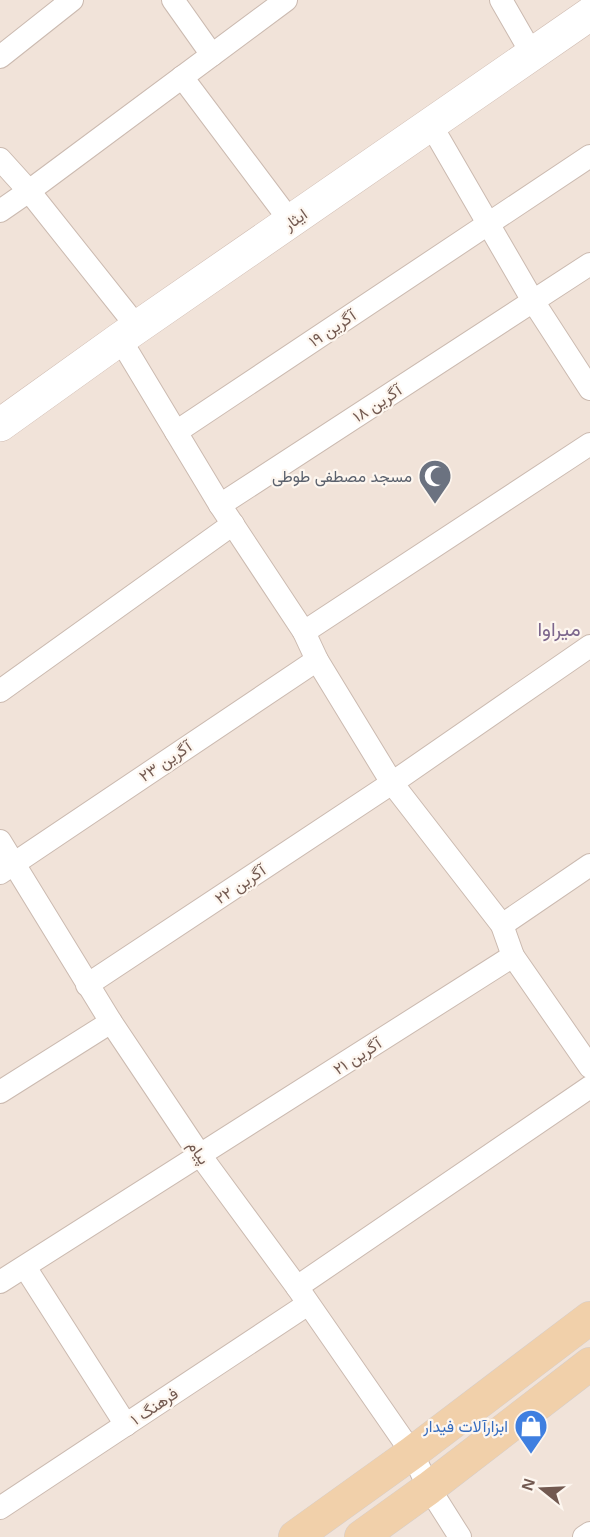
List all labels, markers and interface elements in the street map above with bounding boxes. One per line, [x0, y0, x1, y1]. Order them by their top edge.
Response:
street label: ایثار [280, 205, 311, 236]
street label: آگرین ۱۹ [306, 306, 361, 352]
street label: آگرین ۱۸ [350, 381, 407, 427]
mosque icon: مسجد مصطفی طوطی [417, 458, 453, 505]
place label: مسجد مصطفی طوطی [272, 468, 412, 487]
district label: میراوا [537, 618, 581, 642]
street label: آگرین ۲۳ [136, 737, 197, 787]
street label: آگرین ۲۲ [212, 861, 271, 909]
street label: آگرین ۲۱ [330, 1034, 386, 1080]
street label: پیام [182, 1137, 213, 1169]
street label: فرهنگ ۱ [128, 1385, 182, 1430]
shop icon: ابزارآلات فیدار [513, 1408, 549, 1455]
place label: ابزارآلات فیدار [422, 1418, 508, 1437]
north arrow [512, 1459, 572, 1519]
text: N [518, 1476, 538, 1493]

